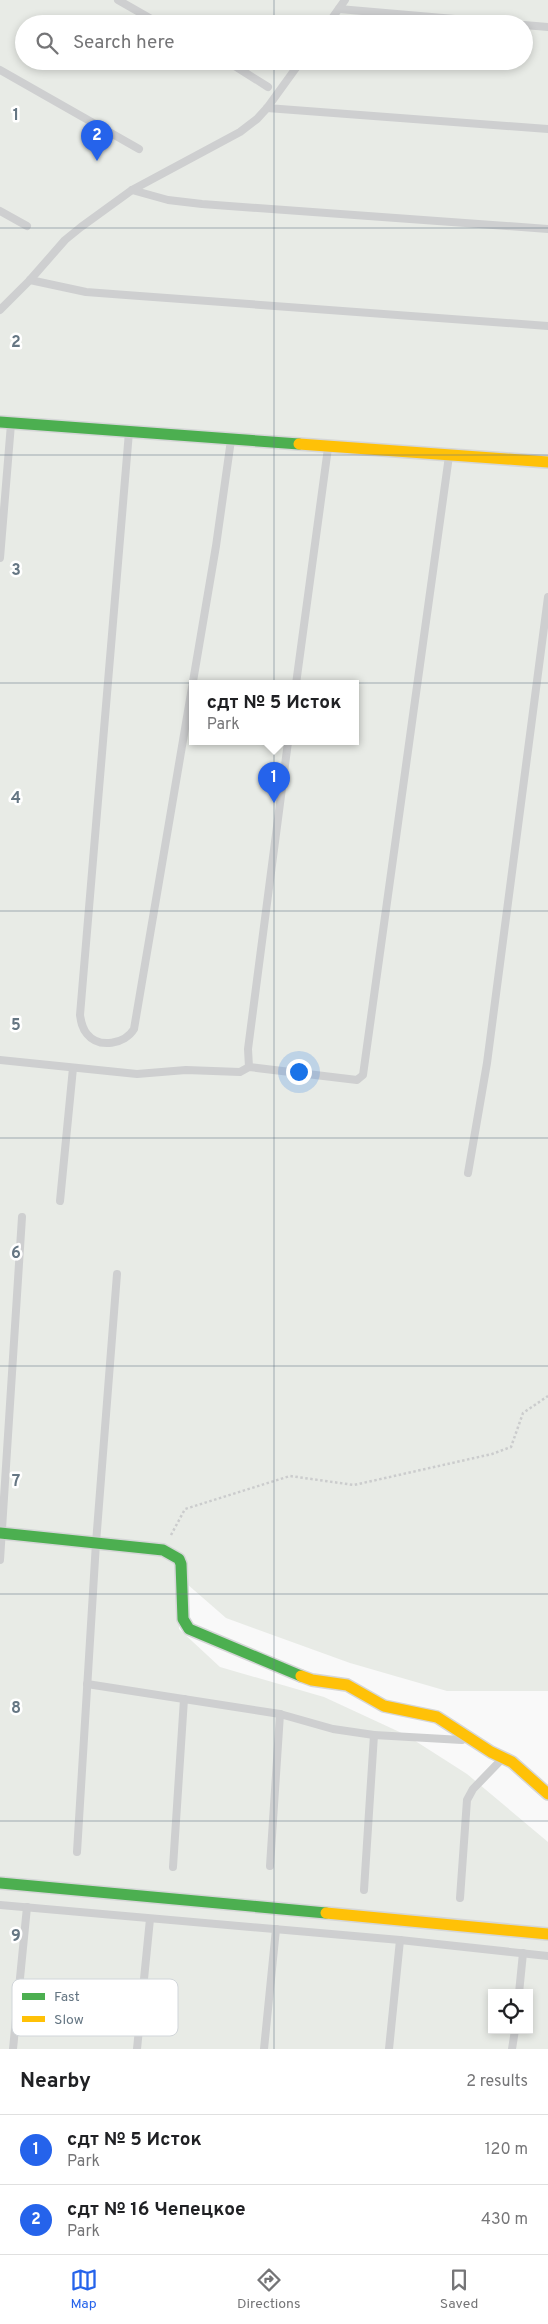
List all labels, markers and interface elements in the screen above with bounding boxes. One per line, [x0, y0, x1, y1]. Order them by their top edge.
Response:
search box [15, 15, 533, 70]
icon: search [33, 29, 61, 57]
text: Search here [73, 31, 175, 55]
text: 1 [13, 106, 19, 126]
pin: 2 [81, 120, 113, 161]
text: 2 [11, 333, 21, 353]
text: 3 [11, 561, 21, 581]
popup [189, 680, 359, 745]
text: сдт № 5 Исток [207, 691, 341, 715]
text: Park [207, 715, 240, 735]
pin: 1 [258, 762, 290, 803]
text: 4 [11, 789, 21, 809]
text: 5 [11, 1016, 21, 1036]
your location [286, 1059, 312, 1085]
text: 6 [11, 1244, 21, 1264]
text: 7 [12, 1472, 20, 1492]
text: 8 [11, 1699, 21, 1719]
text: 9 [11, 1927, 21, 1947]
legend [12, 1979, 178, 2036]
text: Fast [54, 1989, 80, 2006]
map controls [488, 1989, 533, 2034]
button: locate [488, 1989, 533, 2034]
text: Slow [54, 2012, 84, 2029]
text: Nearby [20, 2068, 91, 2095]
text: 2 results [466, 2072, 528, 2092]
text: сдт № 5 Исток [67, 2128, 202, 2152]
text: 1 [33, 2140, 39, 2160]
text: 120 m [485, 2140, 528, 2160]
text: Park [67, 2152, 100, 2172]
text: сдт № 16 Чепецкое [67, 2198, 246, 2222]
text: 2 [31, 2210, 41, 2230]
text: 430 m [481, 2210, 528, 2230]
text: Park [67, 2222, 100, 2242]
tab: Map [70, 2266, 98, 2313]
tab: Directions [237, 2266, 301, 2313]
tab: Saved [440, 2266, 478, 2313]

